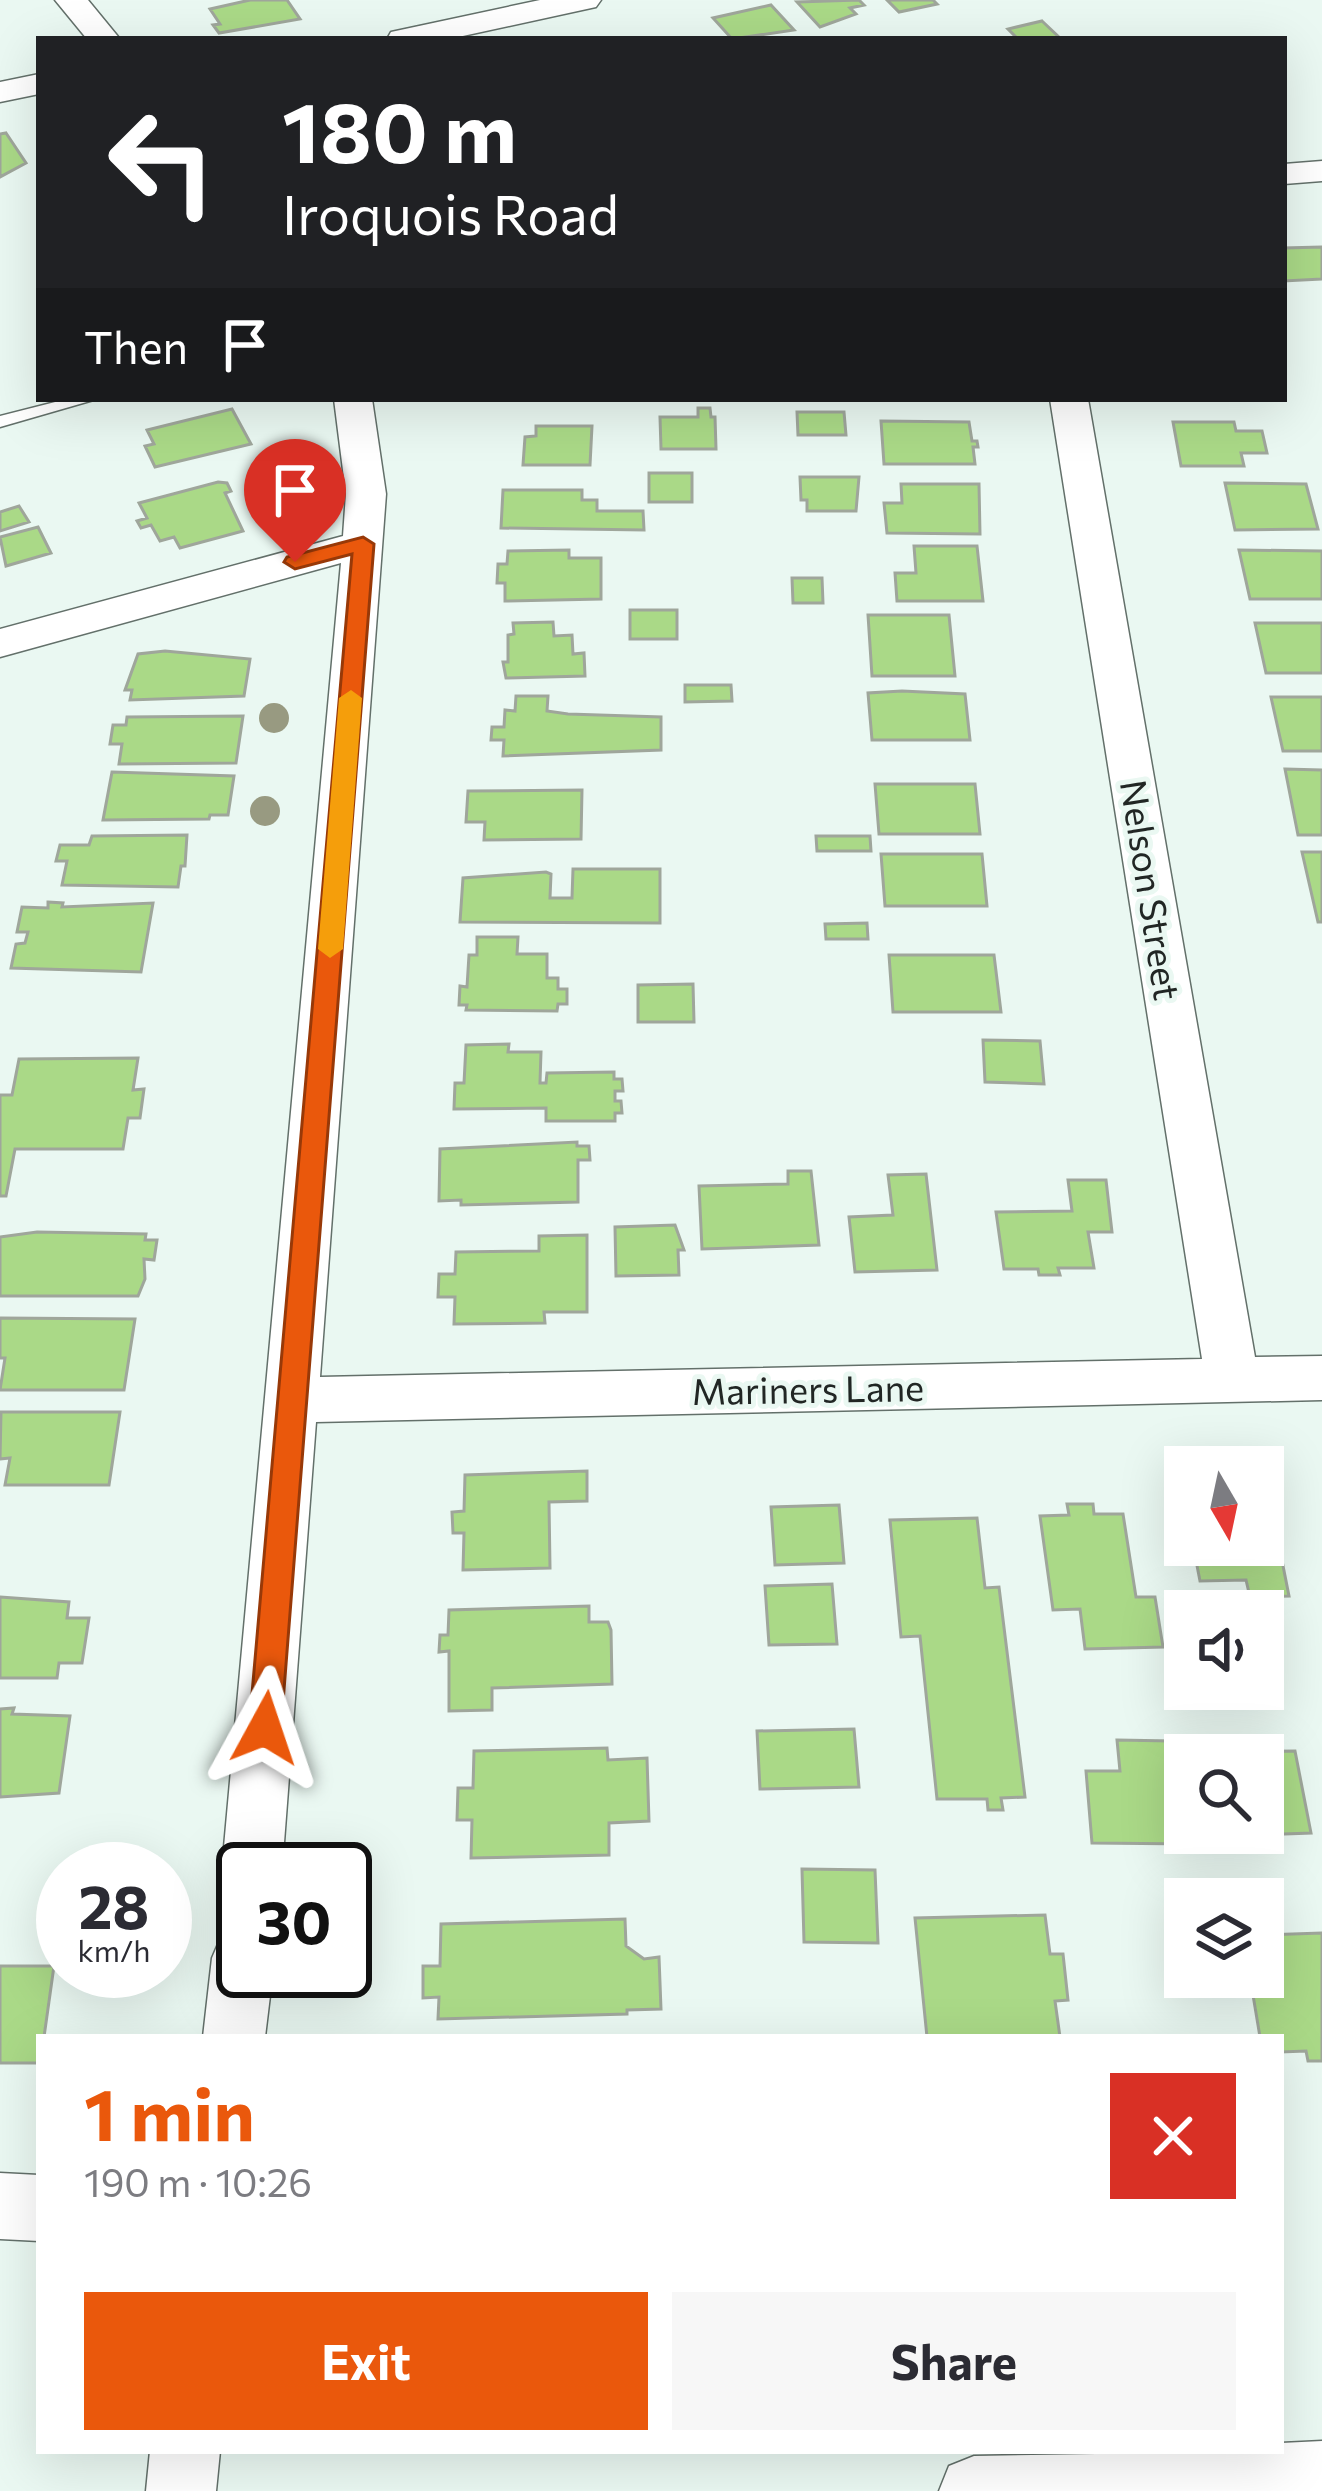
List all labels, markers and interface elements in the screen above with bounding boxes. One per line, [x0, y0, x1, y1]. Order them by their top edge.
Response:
text: 180 m [282, 78, 517, 180]
icon: left [84, 84, 240, 240]
text: Iroquois Road [282, 180, 619, 246]
icon: arrive [212, 312, 278, 378]
text: Then [84, 318, 188, 373]
pin [244, 439, 346, 562]
icon: arrive [262, 457, 328, 523]
street label: Nelson Street [1113, 776, 1191, 1003]
street label: Mariners Lane [691, 1364, 924, 1412]
north arrow [1164, 1446, 1284, 1566]
map controls [1164, 1446, 1284, 1998]
button: sound [1164, 1590, 1284, 1710]
position arrow [202, 1665, 328, 1791]
button: search [1164, 1734, 1284, 1854]
speed limit sign: 30 [216, 1842, 372, 1998]
text: 28 [79, 1868, 149, 1941]
button: layers [1164, 1878, 1284, 1998]
text: km/h [78, 1931, 150, 1968]
text: 1 min [84, 2068, 255, 2156]
button: close [1110, 2073, 1236, 2199]
text: 190 m · 10:26 [84, 2157, 312, 2205]
button: Exit [84, 2292, 648, 2430]
button: Share [672, 2292, 1236, 2430]

